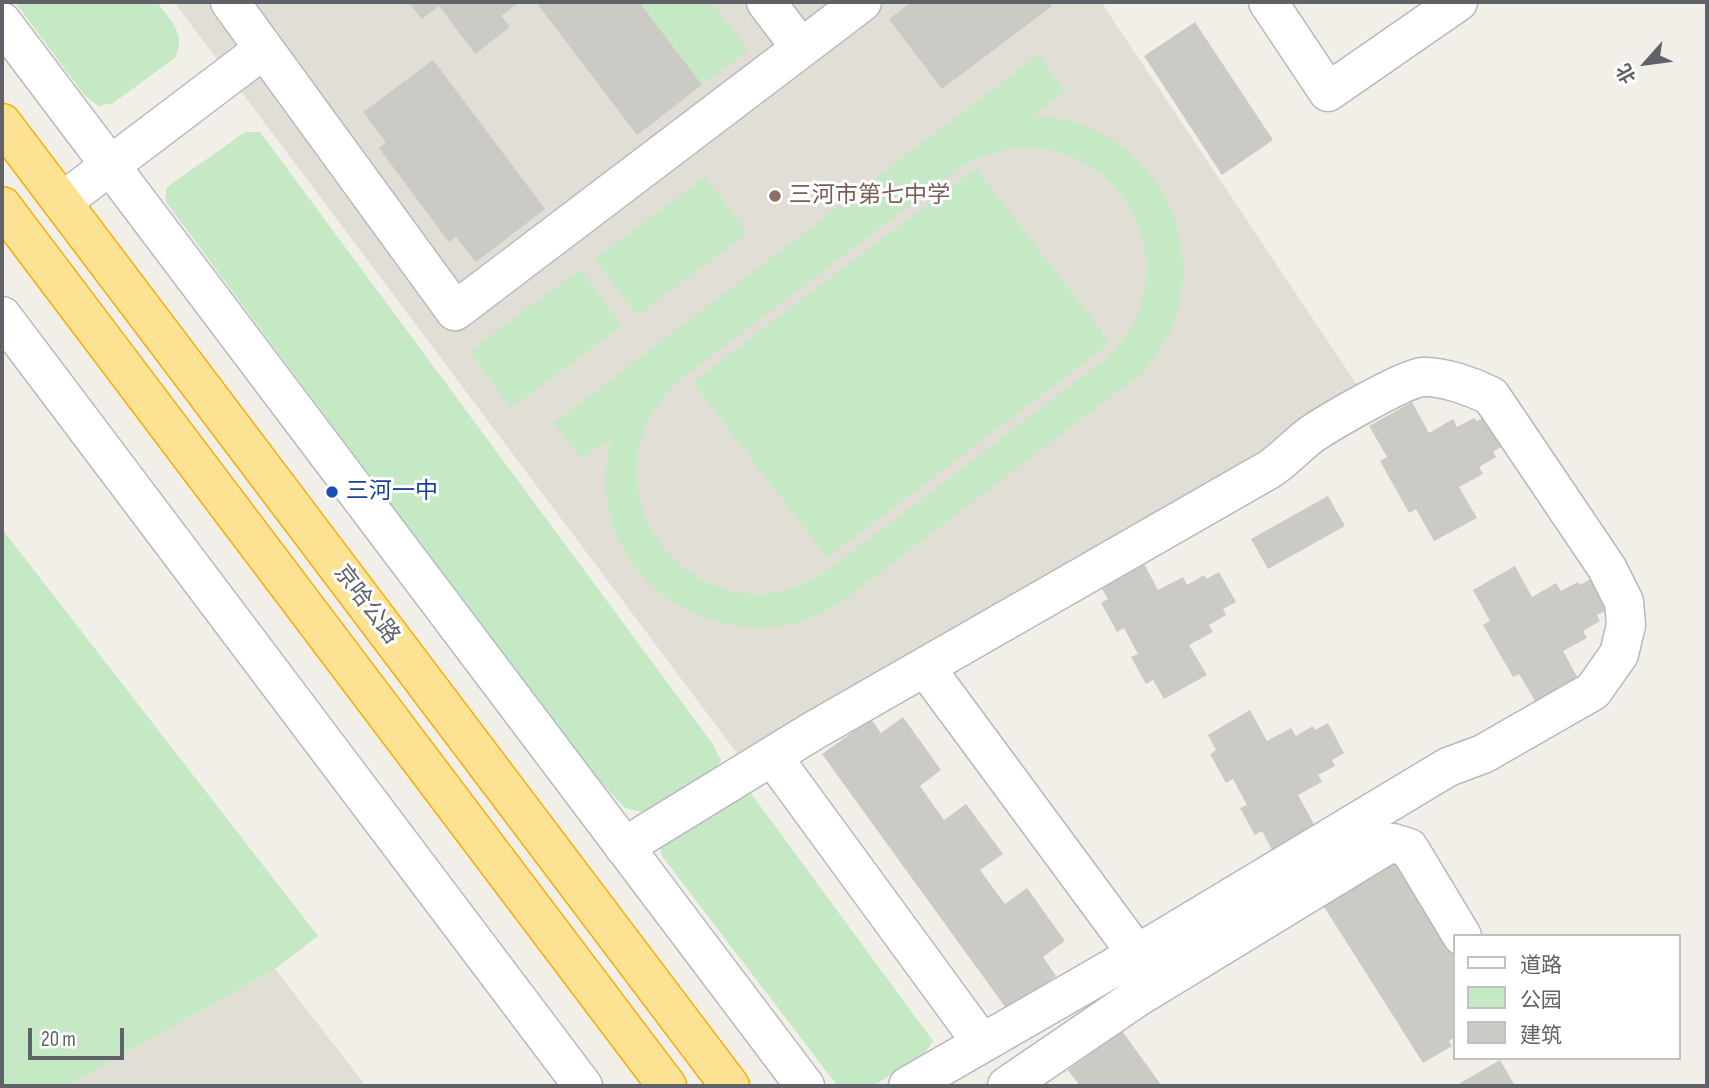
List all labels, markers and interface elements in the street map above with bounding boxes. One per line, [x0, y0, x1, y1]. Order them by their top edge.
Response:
north arrow [1611, 28, 1681, 98]
text: 北 [1612, 59, 1642, 87]
place label: 三河市第七中学 [789, 182, 950, 210]
marker: 三河市第七中学 [767, 188, 783, 204]
place label: 三河一中 [346, 478, 438, 506]
marker: 三河一中 [324, 484, 340, 500]
street label: 京哈公路 [327, 560, 405, 650]
legend [1454, 934, 1681, 1060]
text: 道路 [1520, 953, 1562, 978]
text: 公园 [1520, 988, 1562, 1013]
scale bar [32, 1014, 128, 1058]
text: 建筑 [1520, 1023, 1562, 1048]
text: 20 m [41, 1027, 76, 1052]

